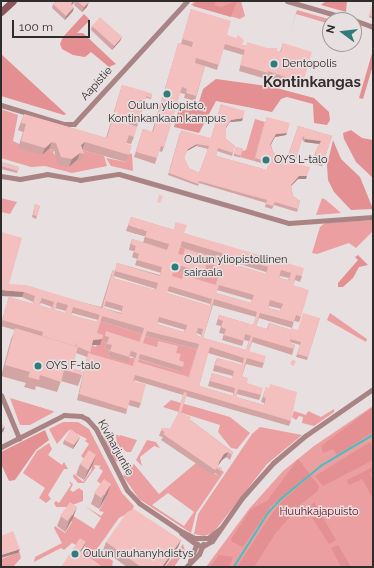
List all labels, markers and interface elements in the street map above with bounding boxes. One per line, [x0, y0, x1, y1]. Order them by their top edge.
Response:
scale bar [14, 12, 92, 38]
north arrow [322, 12, 362, 52]
text: 100 m [19, 20, 53, 34]
text: N [324, 23, 338, 35]
place label: Dentopolis [282, 57, 337, 71]
marker: Dentopolis [269, 59, 279, 69]
street label: Aapistie [79, 65, 115, 103]
district label: Kontinkangas [263, 74, 361, 92]
marker: Oulun yliopisto, Kontinkankaan kampus [162, 89, 172, 99]
place label: Oulun yliopisto, Kontinkankaan kampus [108, 100, 226, 126]
place label: OYS L-talo [274, 153, 328, 167]
marker: OYS L-talo [261, 155, 271, 165]
place label: Oulun yliopistollinen sairaala [184, 254, 288, 280]
marker: Oulun yliopistollinen sairaala [169, 261, 181, 273]
place label: OYS F-talo [46, 359, 100, 373]
marker: OYS F-talo [33, 361, 43, 371]
street label: Kiviharjuntie [94, 418, 136, 478]
park label: Huuhkajapuisto [279, 505, 359, 519]
place label: Oulun rauhanyhdistys [83, 547, 193, 561]
marker: Oulun rauhanyhdistys [70, 549, 80, 559]

